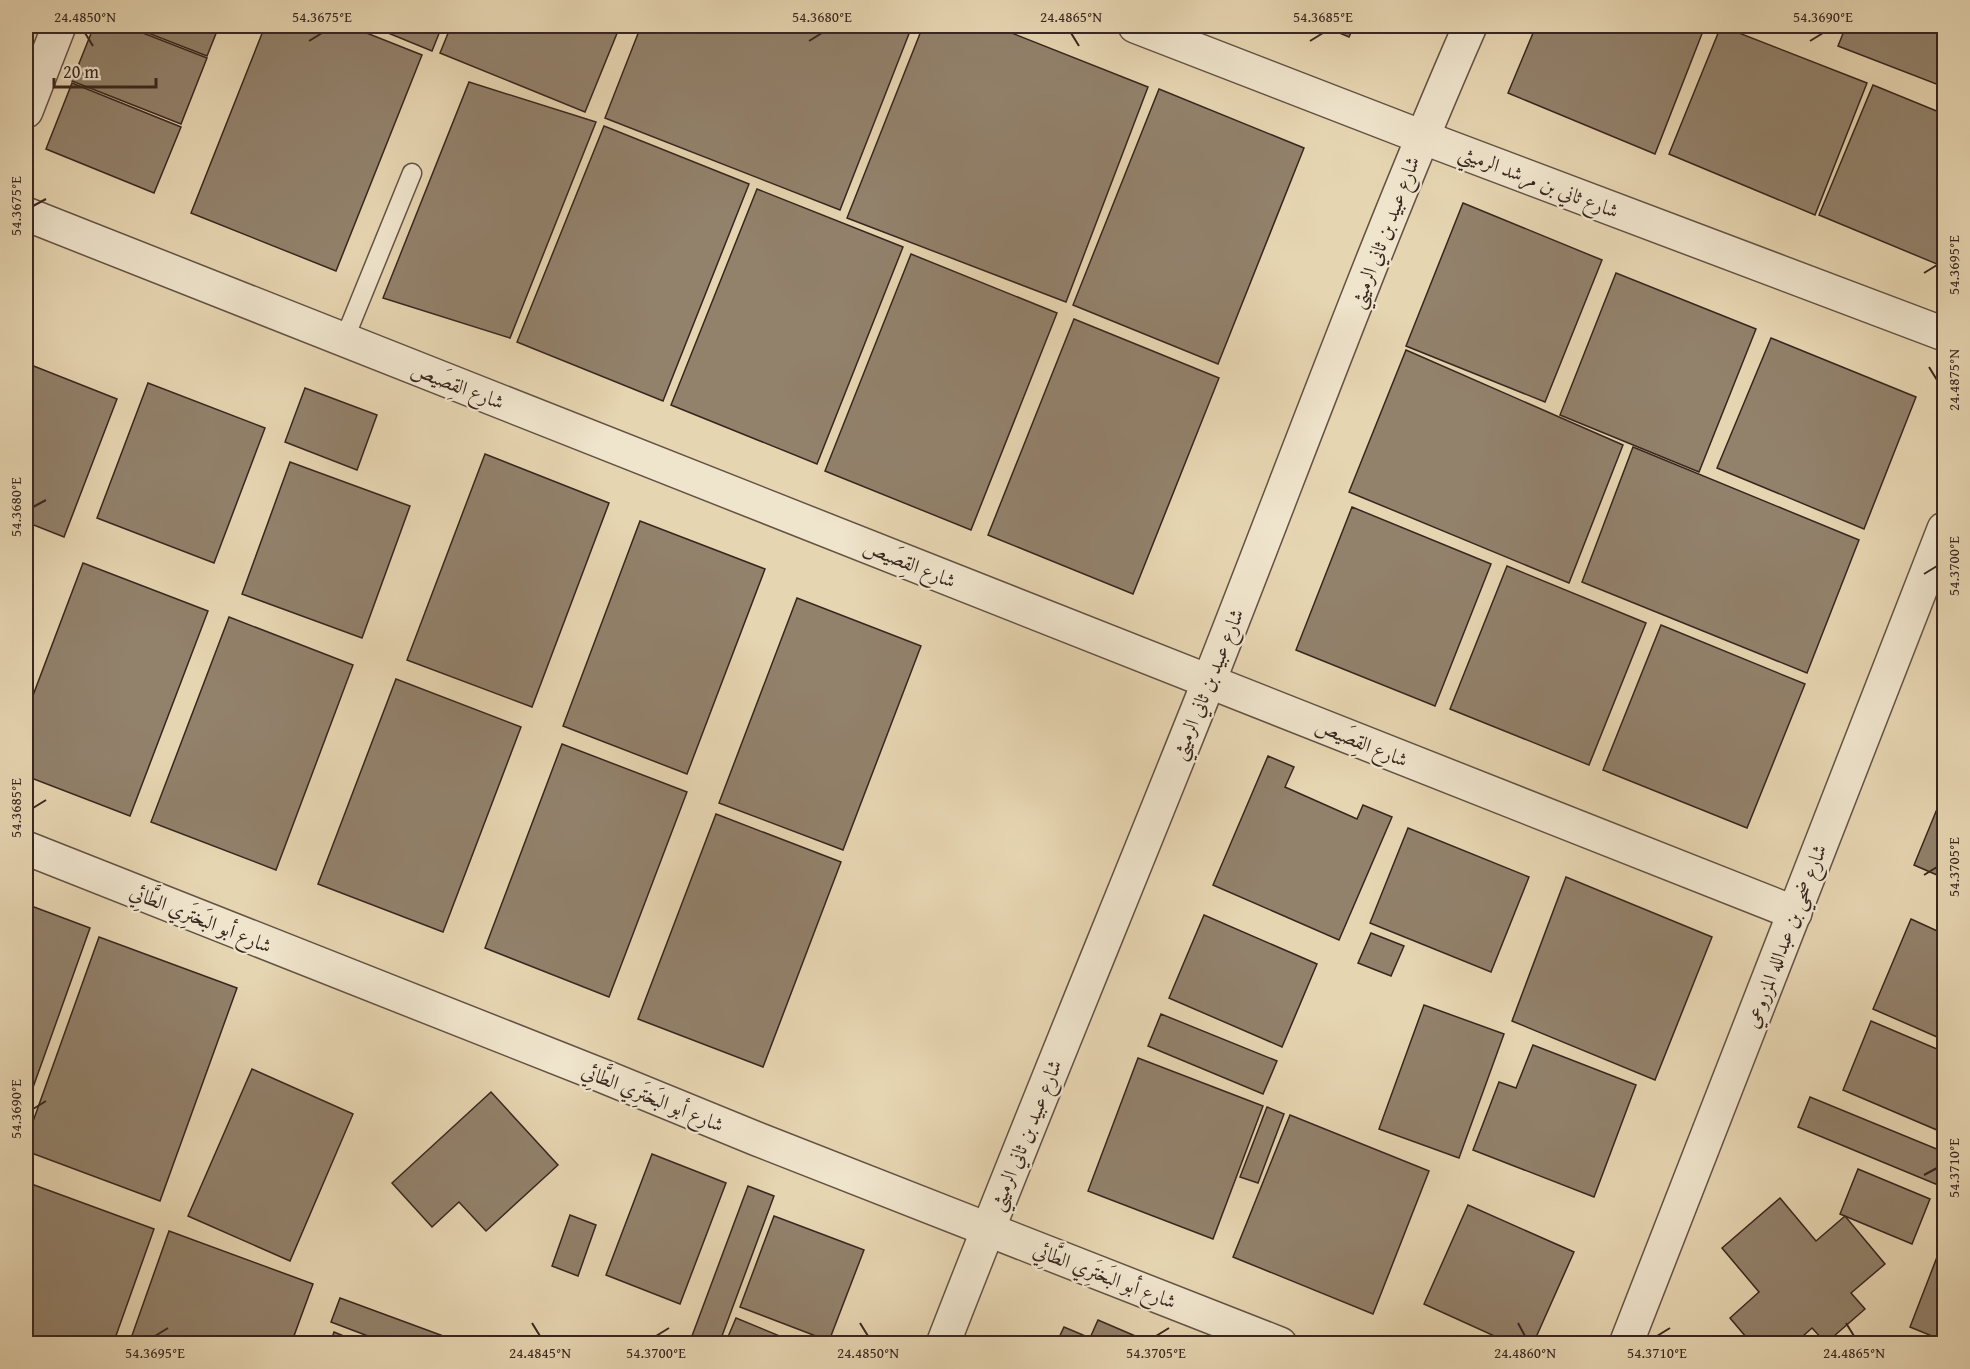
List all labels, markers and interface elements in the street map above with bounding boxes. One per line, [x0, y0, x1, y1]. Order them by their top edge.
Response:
text: 24.4850°N [54, 6, 116, 27]
text: 54.3675°E [292, 6, 352, 27]
text: 54.3680°E [792, 6, 852, 27]
text: 24.4865°N [1040, 6, 1102, 27]
text: 54.3685°E [1293, 6, 1353, 27]
text: 54.3690°E [1793, 6, 1853, 27]
scale bar [54, 51, 156, 89]
text: 20 m [63, 58, 99, 85]
street label: شارع ثاني بن مرشد الرميثي [1453, 137, 1623, 230]
street label: شارع عبيد بن ثاني الرميثي [1342, 152, 1431, 314]
text: 54.3675°E [5, 176, 26, 236]
text: 54.3695°E [1943, 235, 1964, 295]
text: 24.4875°N [1943, 349, 1964, 411]
street label: شارع القِصَيص [406, 354, 509, 420]
text: 54.3680°E [5, 477, 26, 537]
street label: شارع القِصَيص [858, 531, 961, 598]
text: 54.3700°E [1943, 536, 1964, 596]
street label: شارع عبيد بن ثاني الرميثي [1163, 604, 1255, 766]
street label: شارع القِصَيص [1310, 710, 1413, 777]
text: 54.3685°E [5, 778, 26, 838]
text: 54.3705°E [1943, 837, 1964, 897]
street label: شارع ضحي بن عبدالله المزروعي [1737, 840, 1838, 1034]
street label: شارع أبو البَختَرِي الطَّائِي [124, 874, 277, 964]
street label: شارع أبو البَختَرِي الطَّائِي [576, 1053, 729, 1143]
street label: شارع عبيد بن ثاني الرميثي [981, 1055, 1073, 1217]
text: 54.3690°E [5, 1079, 26, 1139]
text: 54.3710°E [1943, 1138, 1964, 1198]
street label: شارع أبو البَختَرِي الطَّائِي [1028, 1233, 1181, 1320]
text: 54.3695°E [125, 1342, 185, 1363]
text: 24.4845°N [509, 1342, 571, 1363]
text: 54.3700°E [626, 1342, 686, 1363]
text: 24.4850°N [837, 1342, 899, 1363]
text: 54.3705°E [1126, 1342, 1186, 1363]
text: 24.4860°N [1494, 1342, 1556, 1363]
text: 54.3710°E [1627, 1342, 1687, 1363]
text: 24.4865°N [1823, 1342, 1885, 1363]

